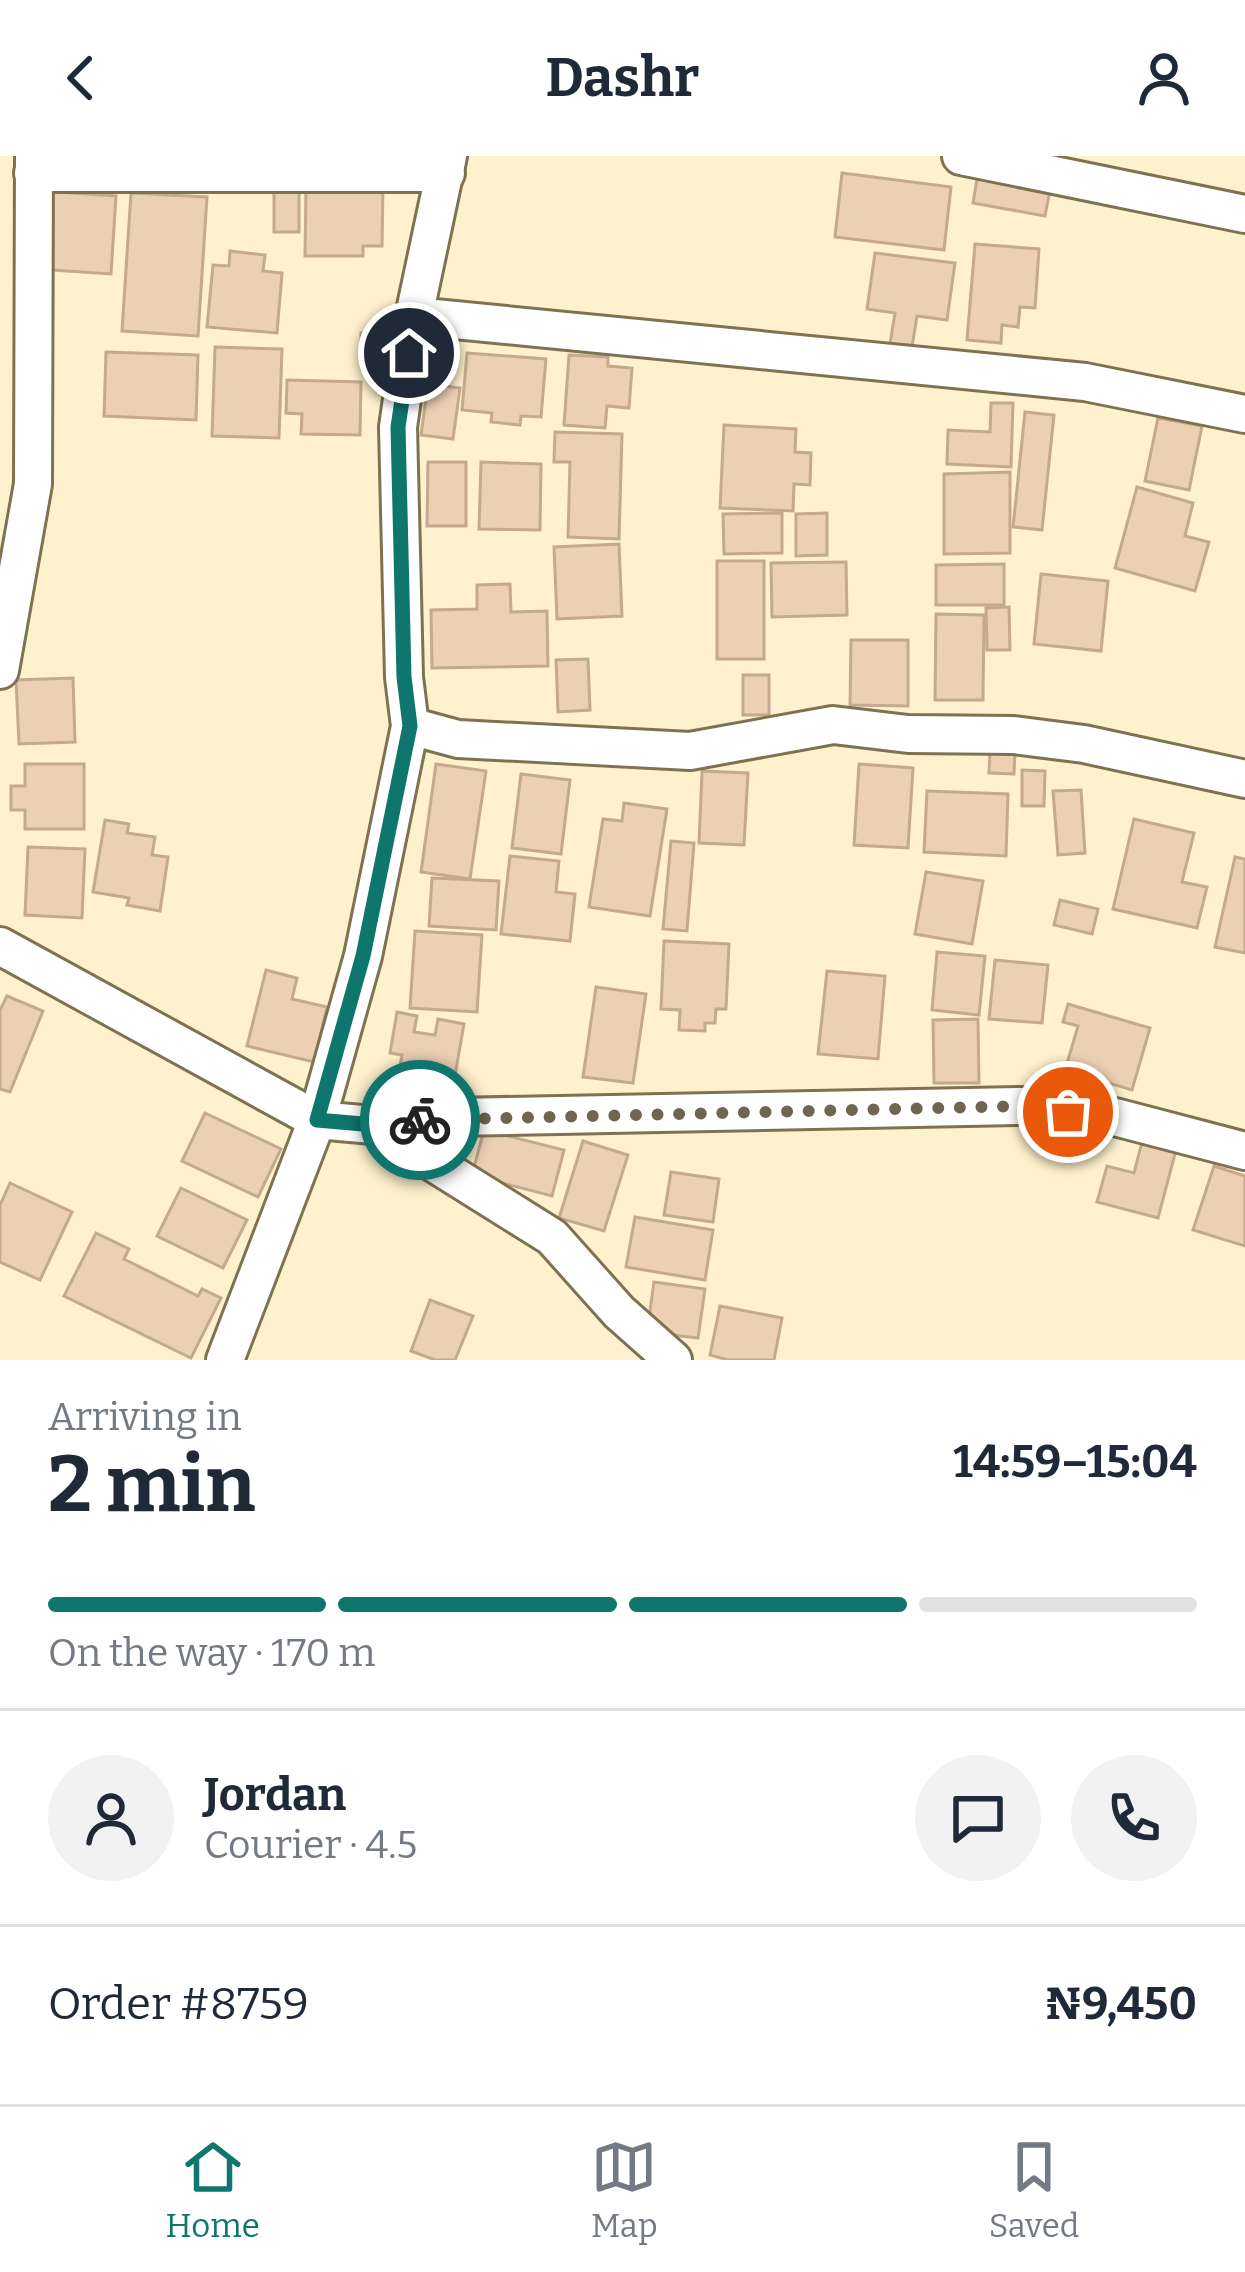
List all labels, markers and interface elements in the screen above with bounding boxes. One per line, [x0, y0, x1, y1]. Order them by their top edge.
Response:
icon: back [48, 45, 114, 111]
icon: person [1131, 45, 1197, 111]
text: Dashr [546, 46, 699, 110]
pin [358, 302, 460, 404]
icon: home [376, 320, 442, 386]
courier [360, 1060, 480, 1180]
pin [1017, 1061, 1119, 1163]
icon: bag [1035, 1079, 1101, 1145]
icon: bike [387, 1087, 453, 1153]
text: Arriving in [48, 1394, 242, 1440]
text: 14:59–15:04 [953, 1435, 1197, 1489]
text: 2 min [48, 1438, 255, 1532]
text: On the way · 170 m [48, 1630, 375, 1676]
button: person [48, 1755, 174, 1881]
button: chat [915, 1755, 1041, 1881]
button: phone [1071, 1755, 1197, 1881]
text: Jordan [204, 1768, 346, 1822]
text: Courier · 4.5 [204, 1822, 417, 1868]
text: Order #8759 [48, 1977, 309, 2031]
text: ₦9,450 [1044, 1977, 1197, 2031]
tab: Home [166, 2134, 260, 2246]
tab: Map [591, 2134, 658, 2246]
tab: Saved [989, 2134, 1079, 2246]

